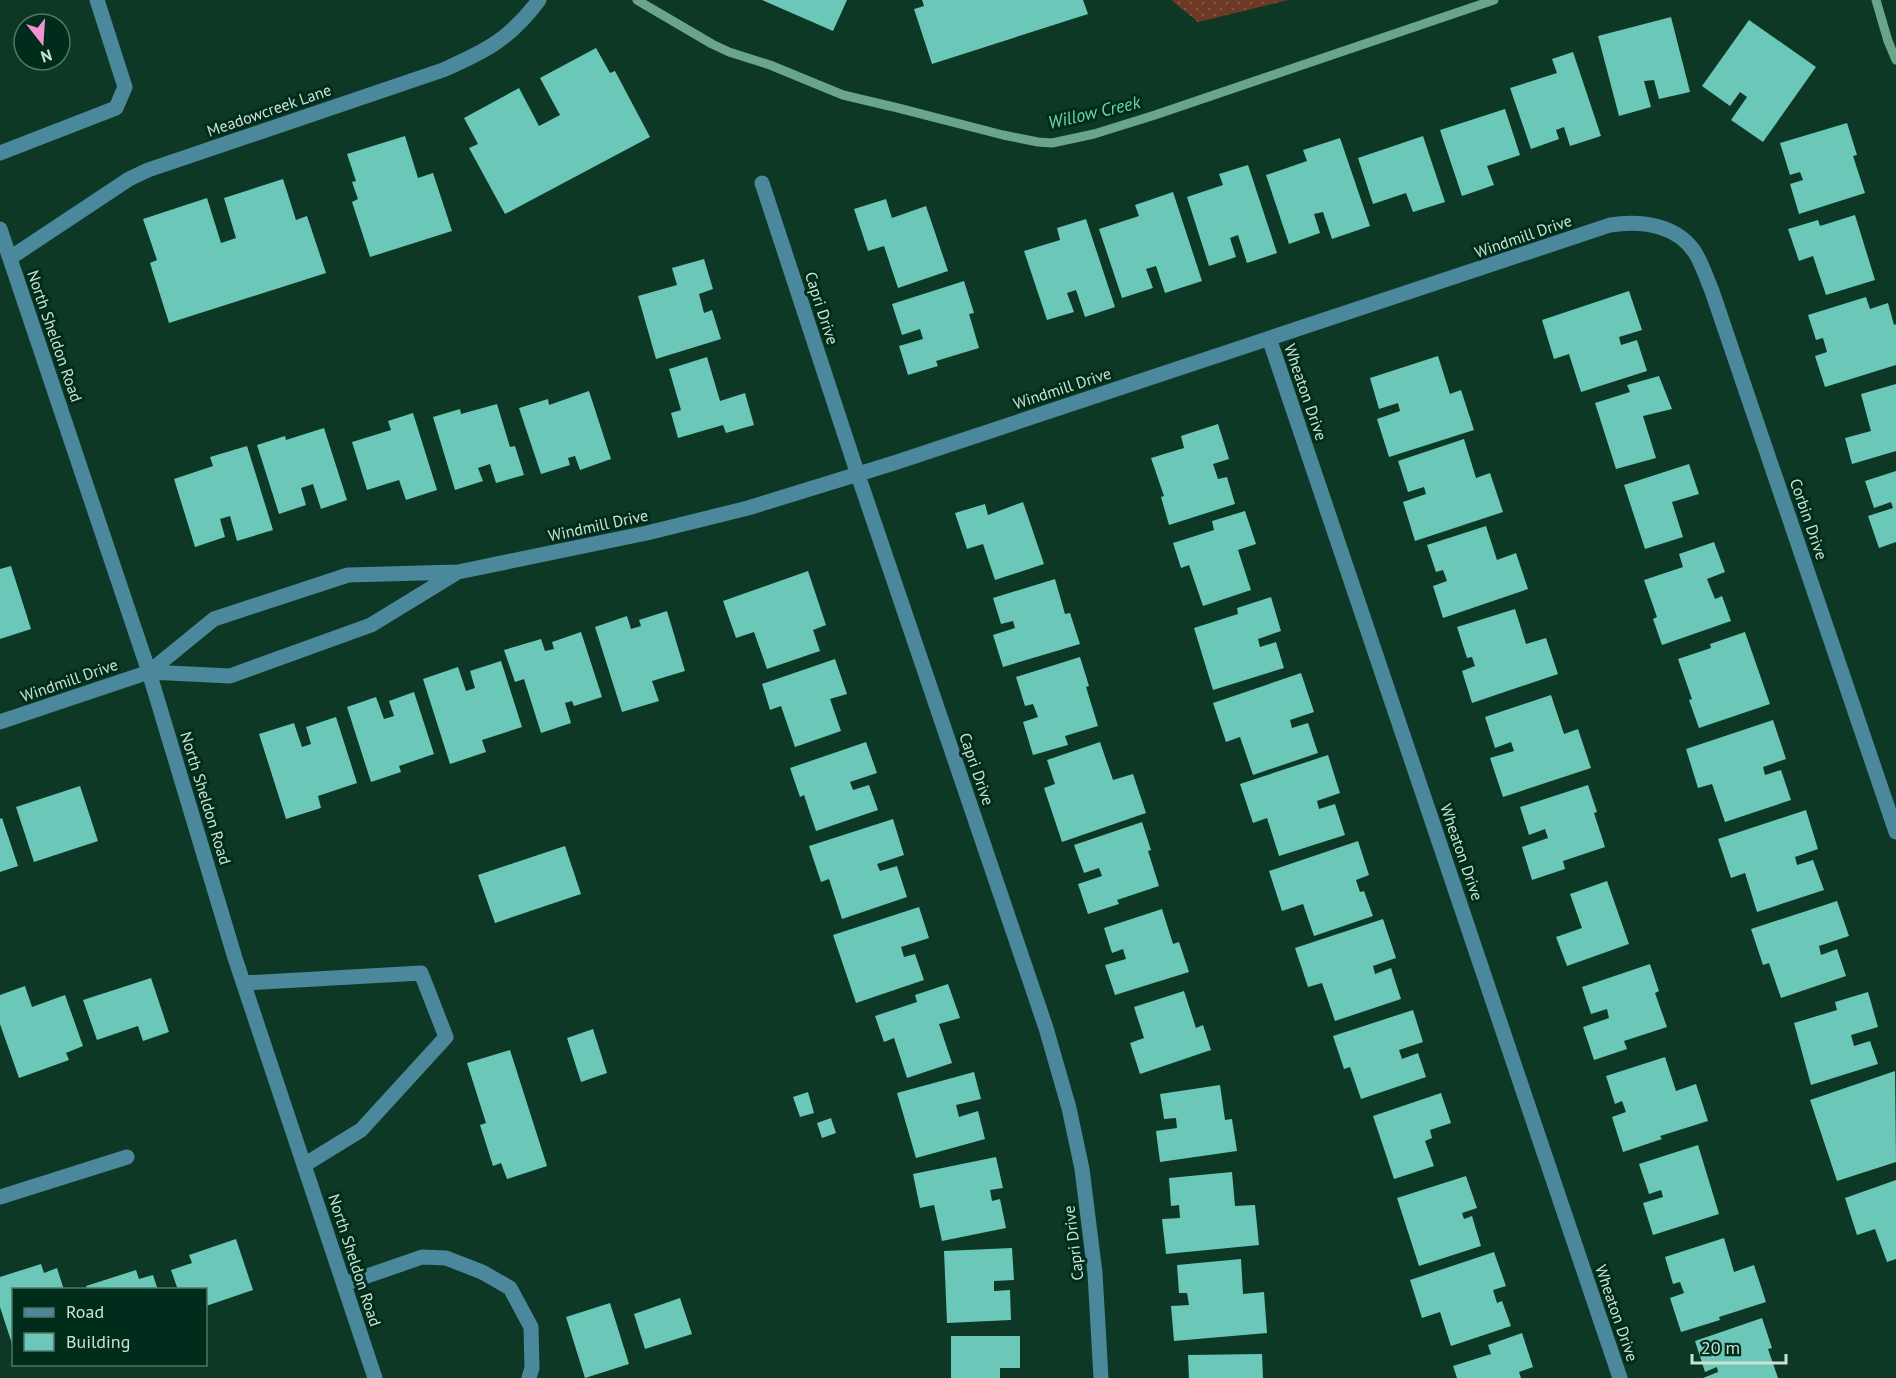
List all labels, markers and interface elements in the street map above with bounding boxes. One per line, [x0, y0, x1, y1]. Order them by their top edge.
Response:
north arrow [12, 12, 72, 72]
text: N [38, 45, 54, 67]
street label: Meadowcreek Lane [204, 79, 334, 141]
water label: Willow Creek [1046, 90, 1143, 134]
street label: Windmill Drive [1472, 210, 1574, 262]
street label: North Sheldon Road [23, 268, 87, 404]
street label: Capri Drive [801, 269, 843, 347]
street label: Wheaton Drive [1280, 341, 1332, 443]
street label: Windmill Drive [1011, 363, 1113, 413]
street label: Corbin Drive [1786, 476, 1832, 562]
street label: Windmill Drive [546, 505, 650, 545]
street label: Windmill Drive [18, 654, 120, 706]
street label: North Sheldon Road [176, 729, 236, 867]
street label: Capri Drive [955, 730, 999, 808]
street label: Wheaton Drive [1436, 801, 1488, 903]
street label: North Sheldon Road [324, 1191, 386, 1329]
street label: Capri Drive [1058, 1204, 1088, 1282]
street label: Wheaton Drive [1591, 1262, 1643, 1364]
legend [12, 1288, 207, 1366]
text: Road [66, 1300, 104, 1323]
scale bar [1692, 1327, 1786, 1365]
text: Building [66, 1330, 130, 1353]
text: 20 m [1701, 1336, 1740, 1359]

